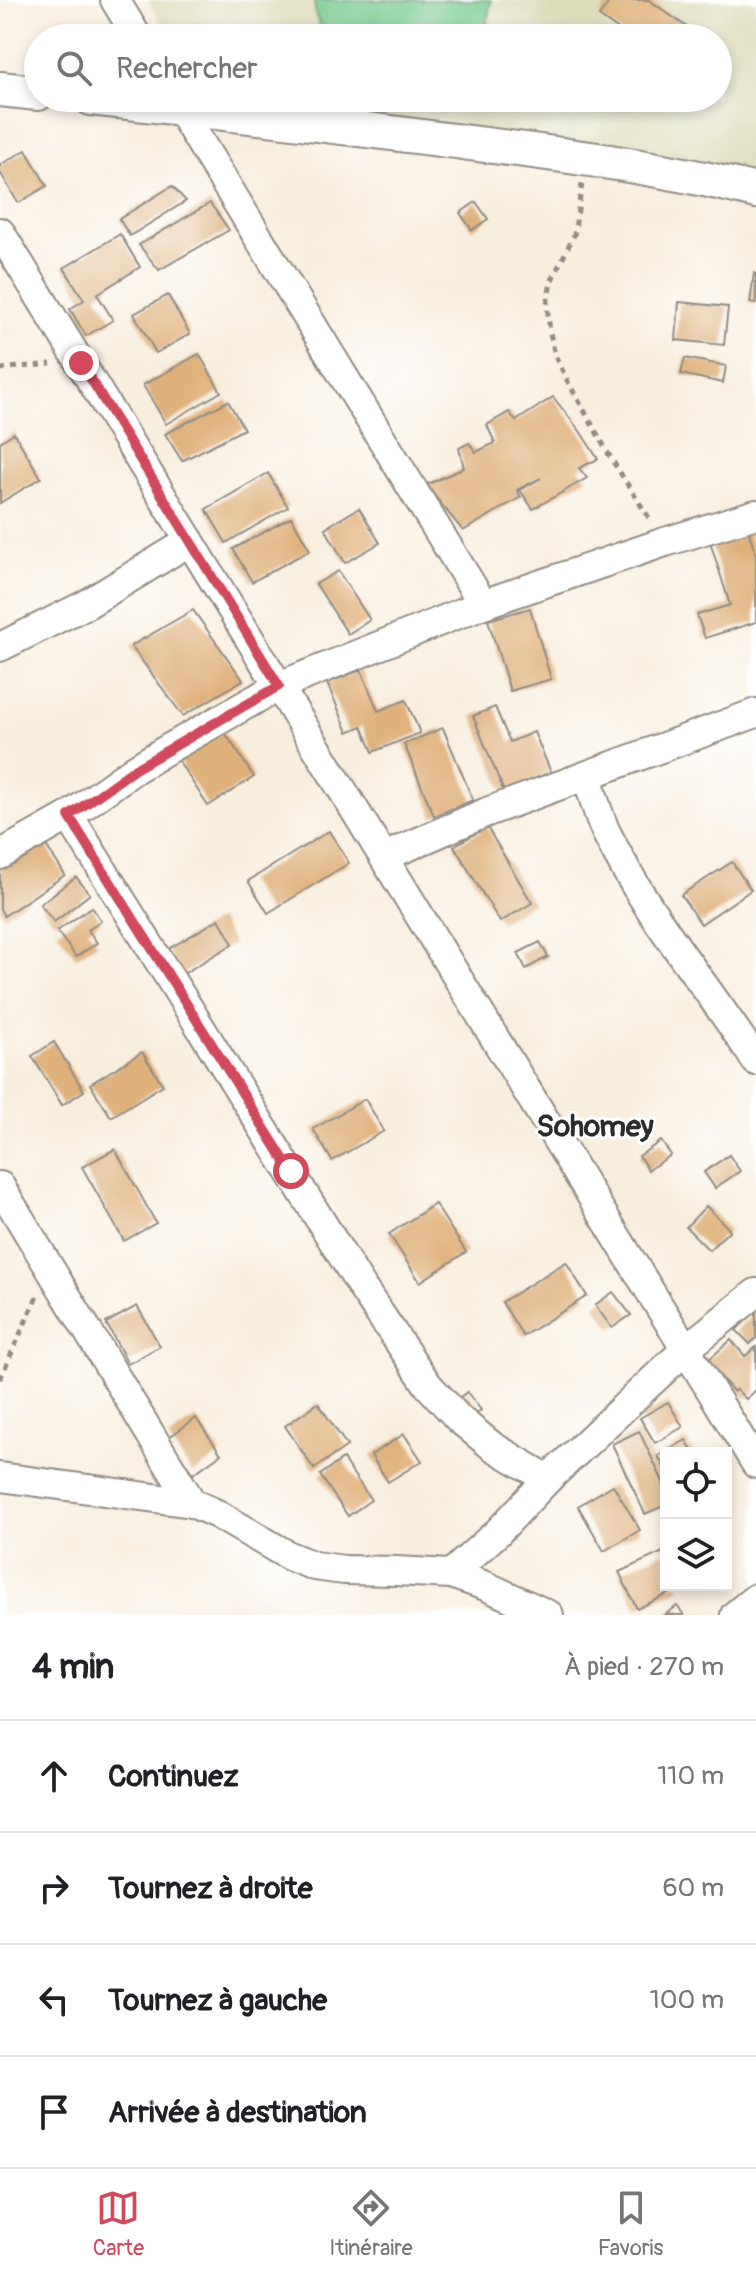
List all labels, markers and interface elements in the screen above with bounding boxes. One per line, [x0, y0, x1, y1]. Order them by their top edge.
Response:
search box [24, 24, 732, 112]
icon: search [52, 46, 96, 90]
text: Rechercher [116, 50, 258, 87]
route end [63, 345, 99, 381]
district label: Sohomey [536, 1108, 654, 1145]
route start [273, 1153, 309, 1189]
map controls [660, 1447, 732, 1591]
button: locate [660, 1447, 732, 1519]
button: layers [660, 1519, 732, 1591]
text: 4 min [32, 1646, 114, 1689]
text: À pied · 270 m [564, 1651, 724, 1683]
icon: ahead [32, 1754, 76, 1798]
text: Continuez [108, 1758, 239, 1795]
text: 110 m [657, 1760, 724, 1792]
icon: right [32, 1866, 76, 1910]
text: Tournez à droite [108, 1870, 312, 1907]
text: 60 m [662, 1872, 724, 1904]
icon: left [32, 1978, 76, 2022]
text: Tournez à gauche [108, 1982, 327, 2019]
text: 100 m [650, 1984, 724, 2016]
icon: arrive [32, 2090, 76, 2134]
text: Arrivée à destination [108, 2094, 367, 2131]
tab: Carte [93, 2186, 144, 2262]
tab: Itinéraire [329, 2186, 413, 2262]
tab: Favoris [598, 2186, 663, 2262]

